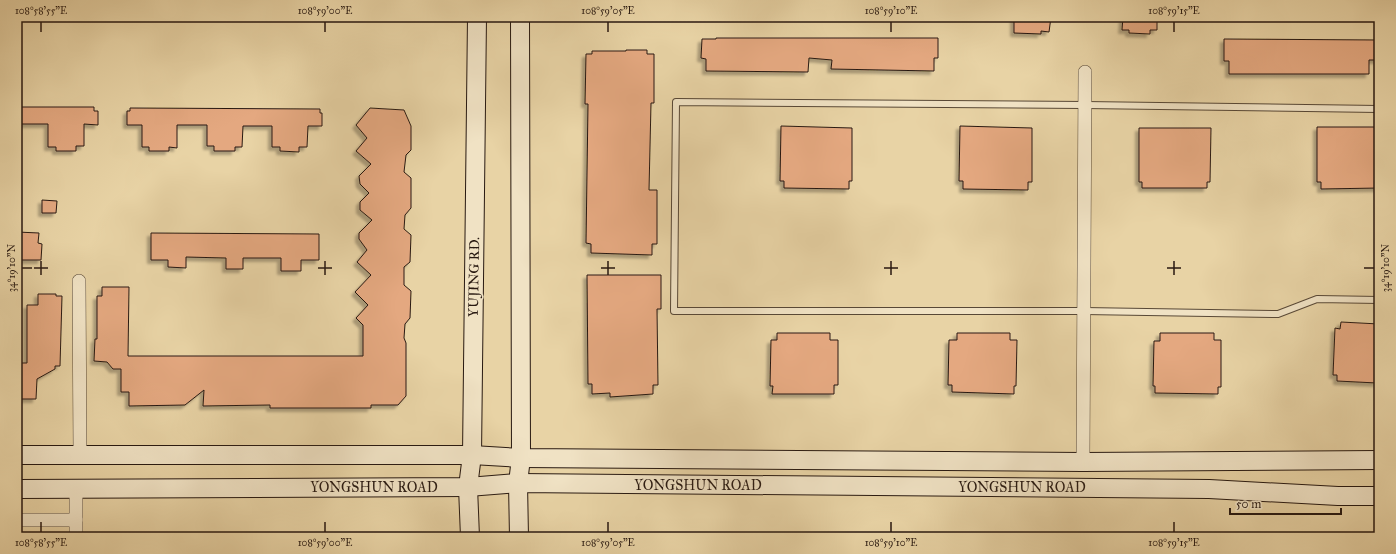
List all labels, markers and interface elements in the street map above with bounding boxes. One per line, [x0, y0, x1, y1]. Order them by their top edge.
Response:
text: 108°58'55"E [15, 5, 67, 17]
text: 108°59'00"E [298, 5, 352, 17]
text: 108°59'05"E [581, 5, 635, 17]
text: 108°59'10"E [865, 5, 917, 17]
text: 108°59'15"E [1148, 5, 1200, 17]
street label: YUJING RD. [465, 237, 484, 317]
text: 34°19'10"N [6, 244, 18, 292]
text: 34°19'10"N [1380, 244, 1392, 292]
street label: YONGSHUN ROAD [634, 477, 762, 494]
street label: YONGSHUN ROAD [310, 479, 438, 496]
street label: YONGSHUN ROAD [958, 479, 1086, 496]
scale bar [1230, 490, 1341, 516]
text: 50 m [1236, 497, 1261, 511]
text: 108°58'55"E [15, 537, 67, 549]
text: 108°59'00"E [298, 537, 352, 549]
text: 108°59'05"E [581, 537, 635, 549]
text: 108°59'10"E [865, 537, 917, 549]
text: 108°59'15"E [1148, 537, 1200, 549]

